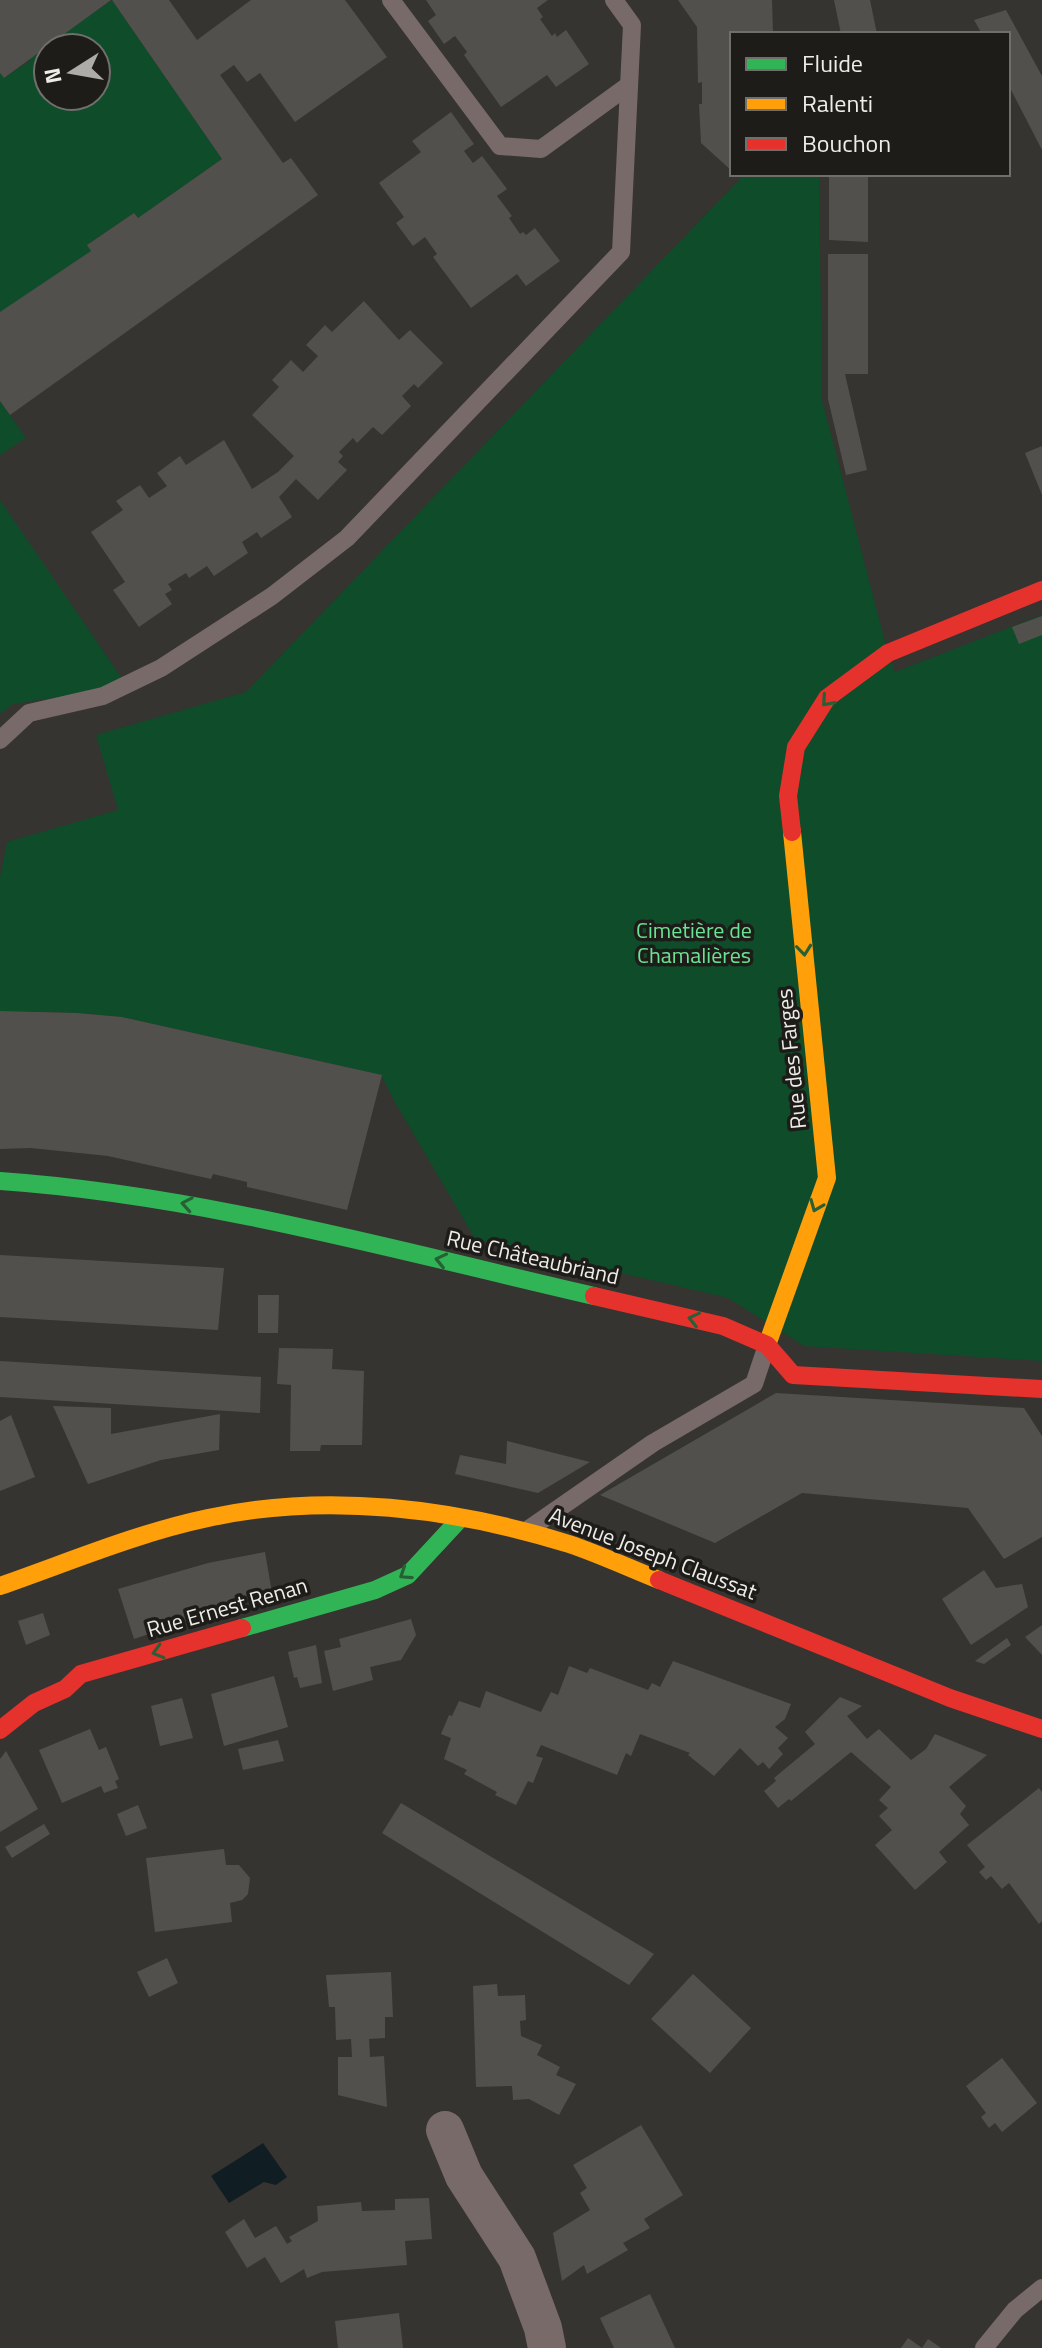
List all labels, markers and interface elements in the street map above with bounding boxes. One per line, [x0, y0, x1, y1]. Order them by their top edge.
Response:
north arrow [32, 32, 112, 112]
legend [730, 32, 1010, 176]
text: Fluide [802, 45, 863, 81]
text: N [34, 65, 71, 87]
text: Ralenti [802, 85, 873, 121]
text: Bouchon [802, 125, 891, 161]
one-way arrow [822, 692, 837, 707]
park label: Cimetière de Chamalières [636, 913, 752, 972]
one-way arrow [795, 944, 812, 957]
street label: Rue des Farges [767, 987, 815, 1131]
one-way arrow [180, 1196, 194, 1213]
one-way arrow [809, 1198, 826, 1212]
street label: Rue Châteaubriand [443, 1221, 623, 1293]
one-way arrow [434, 1252, 448, 1269]
one-way arrow [688, 1311, 701, 1328]
street label: Avenue Joseph Claussat [544, 1498, 762, 1608]
one-way arrow [399, 1565, 413, 1580]
street label: Rue Ernest Renan [143, 1568, 311, 1646]
one-way arrow [151, 1643, 165, 1659]

